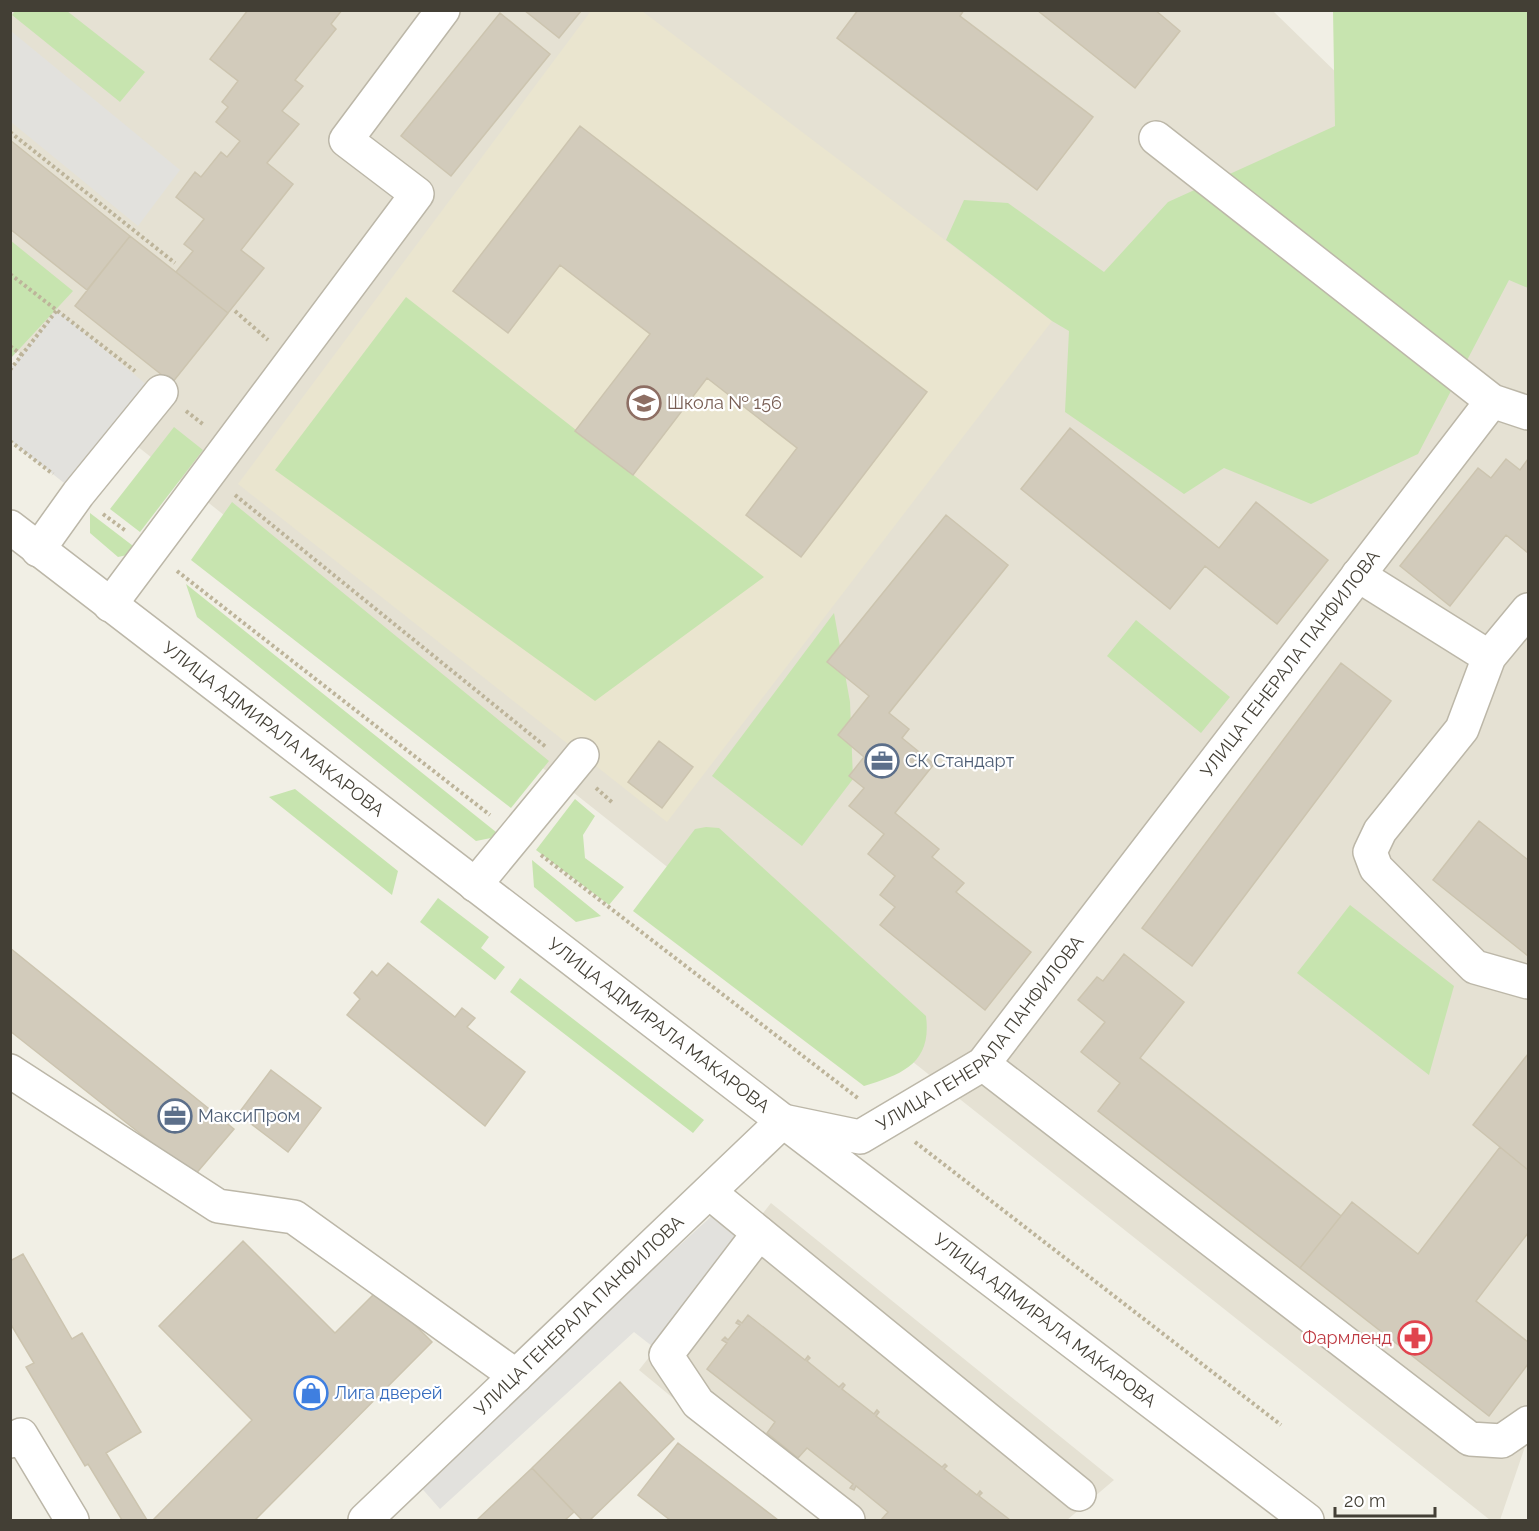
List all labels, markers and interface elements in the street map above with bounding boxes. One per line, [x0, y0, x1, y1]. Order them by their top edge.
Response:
school or university icon: Школа № 156 [626, 385, 662, 421]
place label: Школа № 156 [667, 392, 782, 413]
street label: УЛИЦА ГЕНЕРАЛА ПАНФИЛОВА [1196, 546, 1384, 781]
street label: УЛИЦА АДМИРАЛА МАКАРОВА [159, 637, 389, 821]
office icon: СК Стандарт [864, 743, 900, 779]
place label: СК Стандарт [905, 750, 1015, 771]
street label: УЛИЦА ГЕНЕРАЛА ПАНФИЛОВА [873, 931, 1088, 1135]
street label: УЛИЦА АДМИРАЛА МАКАРОВА [544, 933, 774, 1117]
office icon: МаксиПром [157, 1098, 193, 1134]
place label: МаксиПром [198, 1105, 300, 1126]
street label: УЛИЦА ГЕНЕРАЛА ПАНФИЛОВА [470, 1211, 688, 1420]
street label: УЛИЦА АДМИРАЛА МАКАРОВА [930, 1229, 1160, 1411]
pharmacy icon: Фармленд [1397, 1320, 1433, 1356]
place label: Фармленд [1302, 1327, 1392, 1348]
shop icon: Лига дверей [293, 1375, 329, 1411]
place label: Лига дверей [334, 1382, 442, 1403]
scale bar [1335, 1480, 1436, 1518]
text: 20 m [1344, 1490, 1386, 1511]

